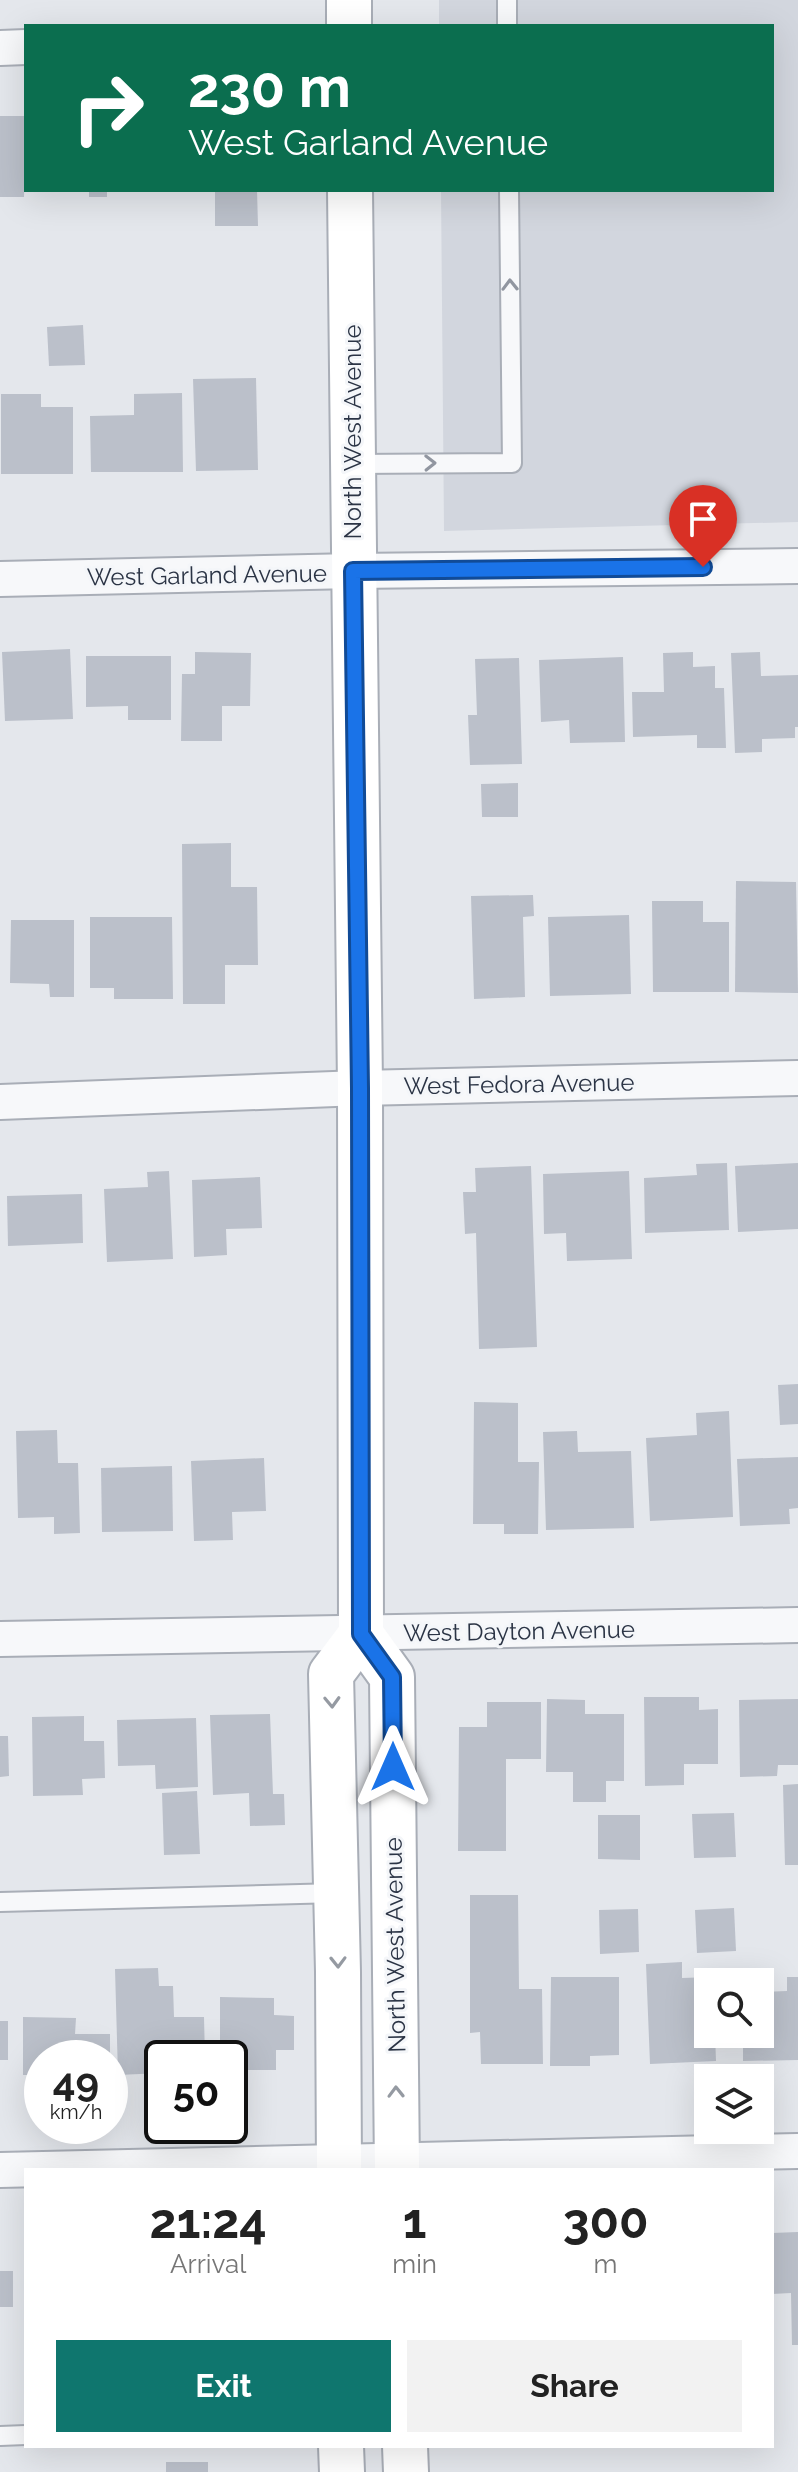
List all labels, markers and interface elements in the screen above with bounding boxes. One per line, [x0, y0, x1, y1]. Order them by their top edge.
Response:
text: 230 m [188, 54, 351, 120]
icon: right [56, 56, 160, 160]
text: West Garland Avenue [188, 121, 548, 163]
one-way arrow [501, 278, 519, 291]
street label: North West Avenue [338, 324, 367, 540]
one-way arrow [424, 455, 437, 472]
pin [669, 485, 737, 567]
icon: arrive [681, 497, 725, 541]
street label: West Garland Avenue [87, 558, 327, 592]
street label: West Fedora Avenue [403, 1067, 635, 1101]
street label: West Dayton Avenue [403, 1614, 635, 1648]
one-way arrow [323, 1696, 340, 1709]
position arrow [351, 1725, 435, 1809]
street label: North West Avenue [379, 1837, 411, 2053]
one-way arrow [329, 1956, 347, 1969]
map controls [694, 1968, 774, 2144]
button: search [694, 1968, 774, 2048]
speed limit sign: 50 [144, 2040, 248, 2144]
text: 49 [53, 2058, 99, 2105]
button: layers [694, 2064, 774, 2144]
one-way arrow [388, 2085, 405, 2098]
text: km/h [50, 2100, 102, 2124]
text: 21:24 [150, 2193, 267, 2249]
text: 1 [403, 2193, 427, 2249]
text: 300 [563, 2193, 648, 2249]
text: Arrival [170, 2249, 246, 2279]
text: min [392, 2249, 437, 2279]
text: m [594, 2249, 617, 2279]
button: Exit [56, 2340, 391, 2432]
button: Share [407, 2340, 742, 2432]

